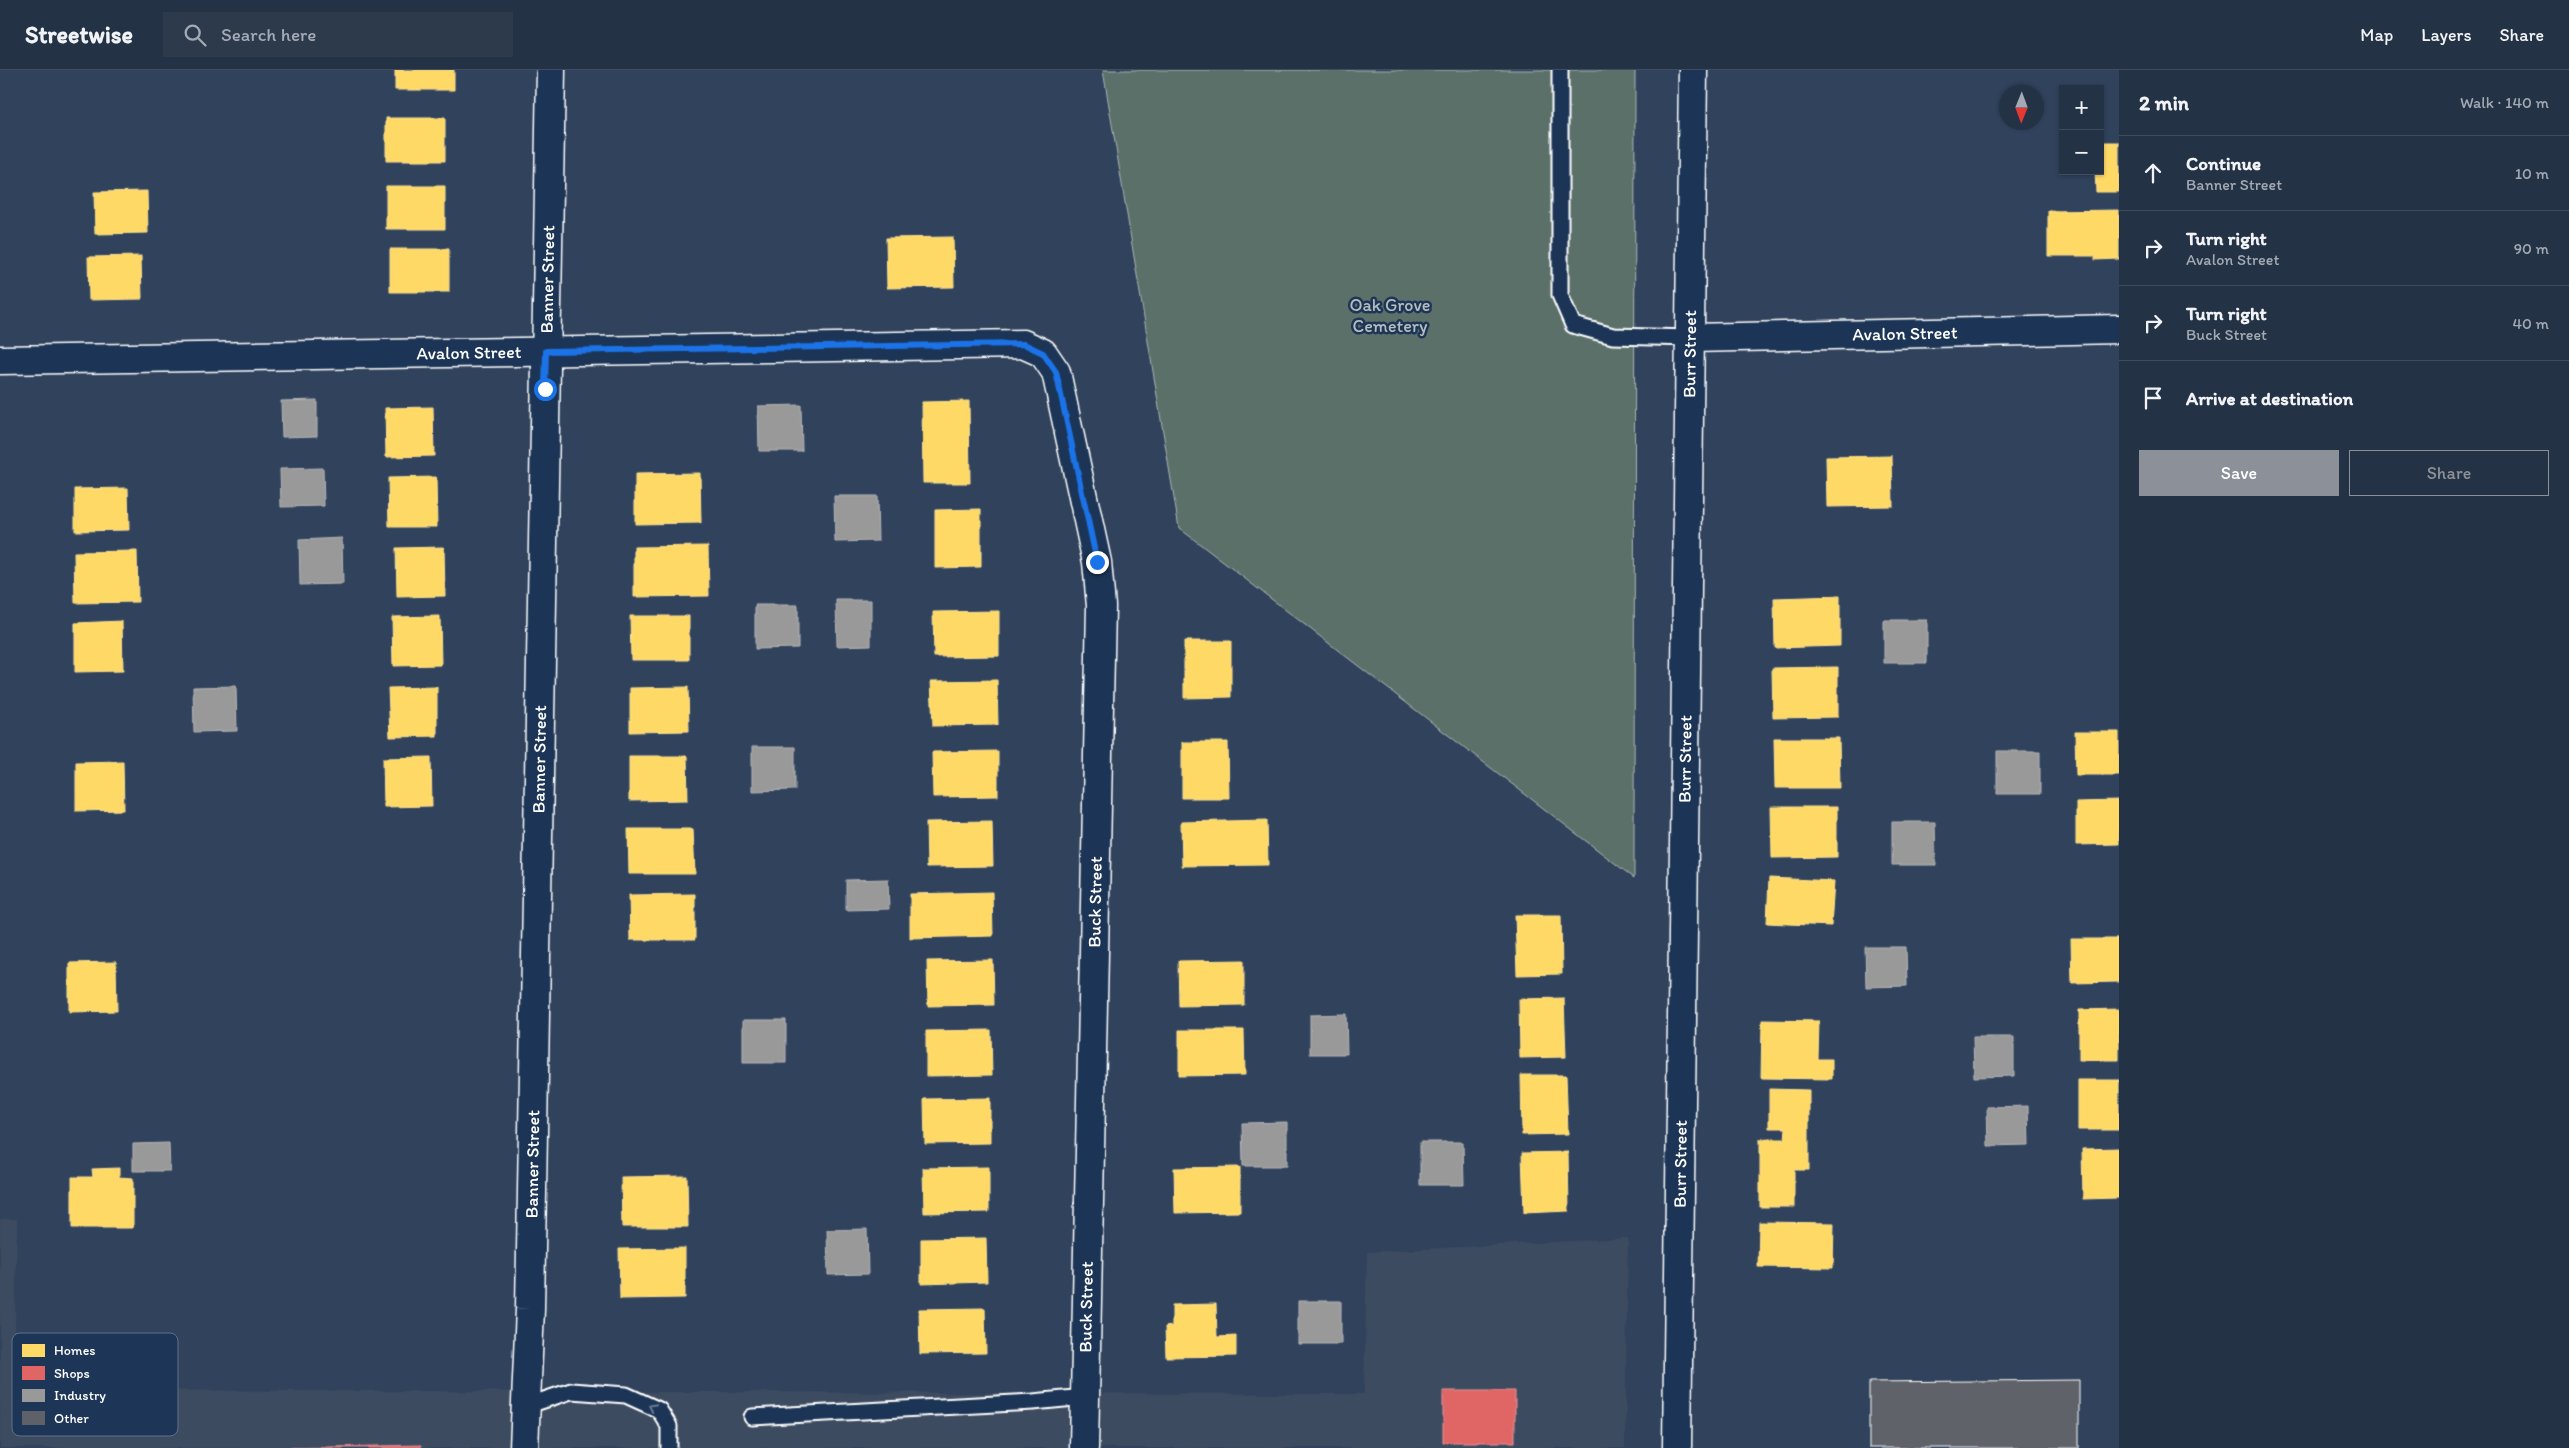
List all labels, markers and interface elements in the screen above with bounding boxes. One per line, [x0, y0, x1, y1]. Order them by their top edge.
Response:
search box [163, 12, 513, 57]
text: Streetwise [25, 20, 133, 49]
icon: search [181, 21, 209, 49]
text: Search here [221, 23, 316, 46]
text: Map [2360, 24, 2393, 46]
text: Layers [2421, 24, 2471, 46]
text: Share [2499, 24, 2544, 46]
north arrow [1999, 85, 2044, 130]
map controls [2059, 85, 2104, 175]
button: + [2059, 85, 2104, 130]
text: 2 min [2139, 90, 2189, 115]
text: Walk · 140 m [2460, 93, 2549, 112]
button: − [2059, 130, 2104, 175]
text: Continue [2186, 152, 2261, 175]
icon: ahead [2139, 159, 2167, 187]
text: 10 m [2515, 164, 2549, 183]
text: Banner Street [2186, 175, 2282, 194]
street label: Banner Street [536, 225, 559, 334]
text: Turn right [2186, 227, 2267, 250]
icon: right [2139, 234, 2167, 262]
text: 90 m [2514, 239, 2549, 258]
text: Avalon Street [2186, 250, 2279, 269]
park label: Oak Grove Cemetery [1350, 294, 1430, 337]
text: Turn right [2186, 302, 2267, 325]
icon: right [2139, 309, 2167, 337]
street label: Burr Street [1678, 310, 1701, 398]
text: 40 m [2512, 314, 2549, 333]
street label: Avalon Street [1852, 321, 1958, 346]
text: Buck Street [2186, 325, 2267, 344]
street label: Avalon Street [416, 341, 522, 364]
route start [534, 378, 557, 401]
icon: arrive [2139, 384, 2167, 412]
text: Arrive at destination [2186, 387, 2353, 410]
button: Save [2139, 450, 2339, 496]
button: Share [2349, 450, 2549, 496]
route end [1086, 551, 1109, 574]
street label: Banner Street [527, 705, 551, 814]
street label: Burr Street [1673, 715, 1697, 803]
street label: Buck Street [1083, 856, 1107, 948]
street label: Banner Street [521, 1110, 544, 1219]
street label: Burr Street [1669, 1120, 1692, 1208]
street label: Buck Street [1074, 1261, 1098, 1353]
legend [12, 1333, 178, 1436]
text: Homes [54, 1342, 96, 1359]
text: Shops [54, 1365, 90, 1382]
text: Industry [54, 1387, 106, 1404]
one-way arrow [648, 1403, 657, 1413]
text: Other [54, 1410, 89, 1427]

